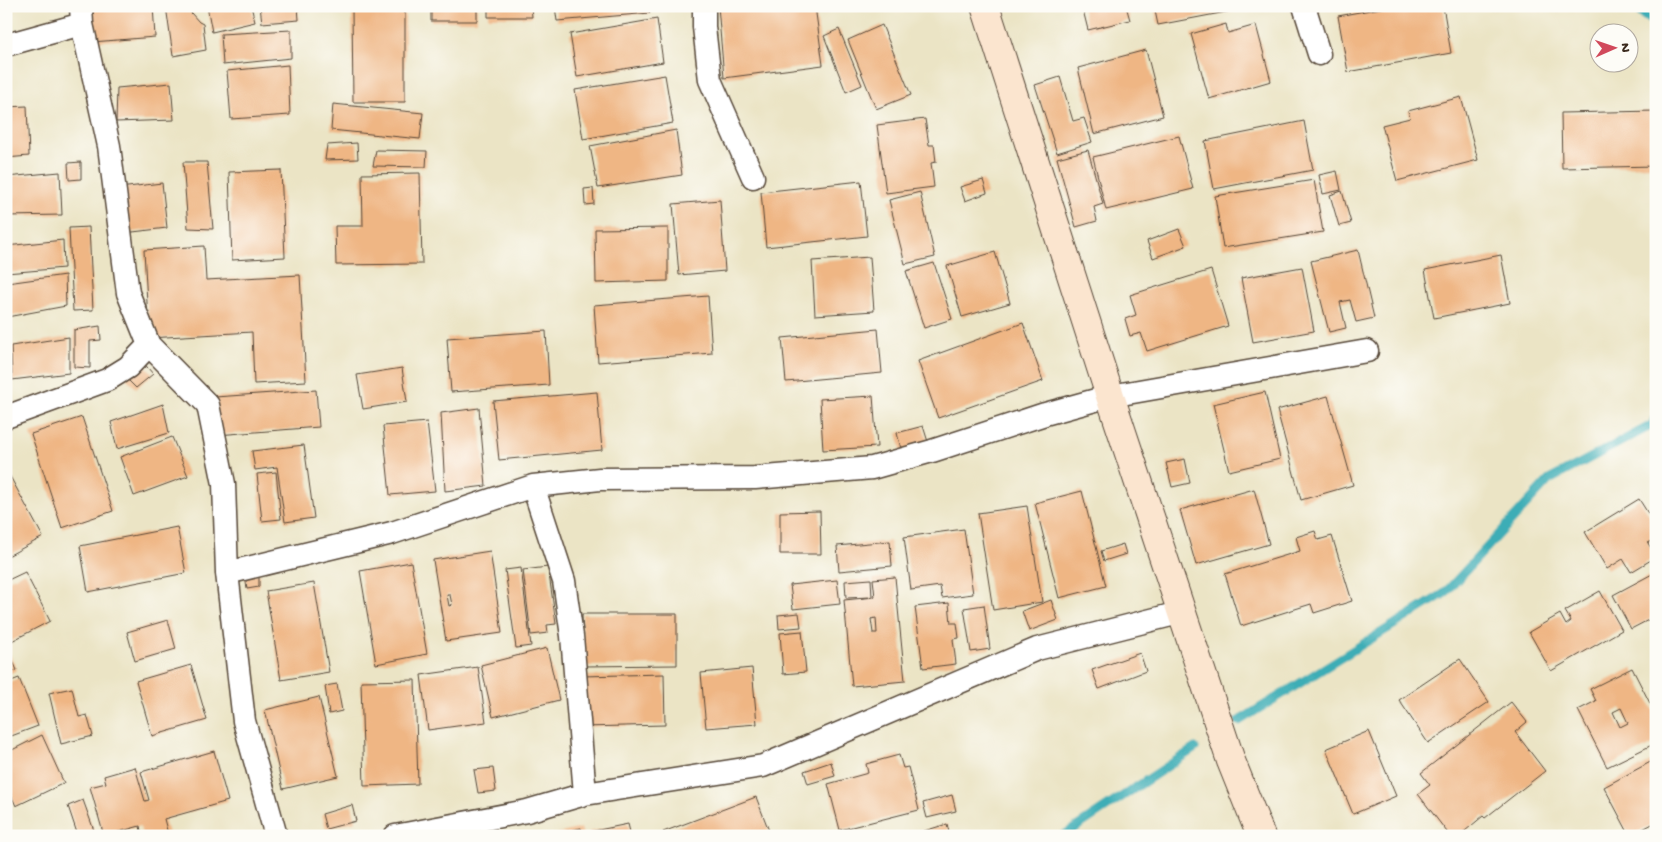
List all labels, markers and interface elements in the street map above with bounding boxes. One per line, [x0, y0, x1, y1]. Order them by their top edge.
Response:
north arrow [1590, 22, 1640, 72]
text: N [1616, 43, 1633, 52]

